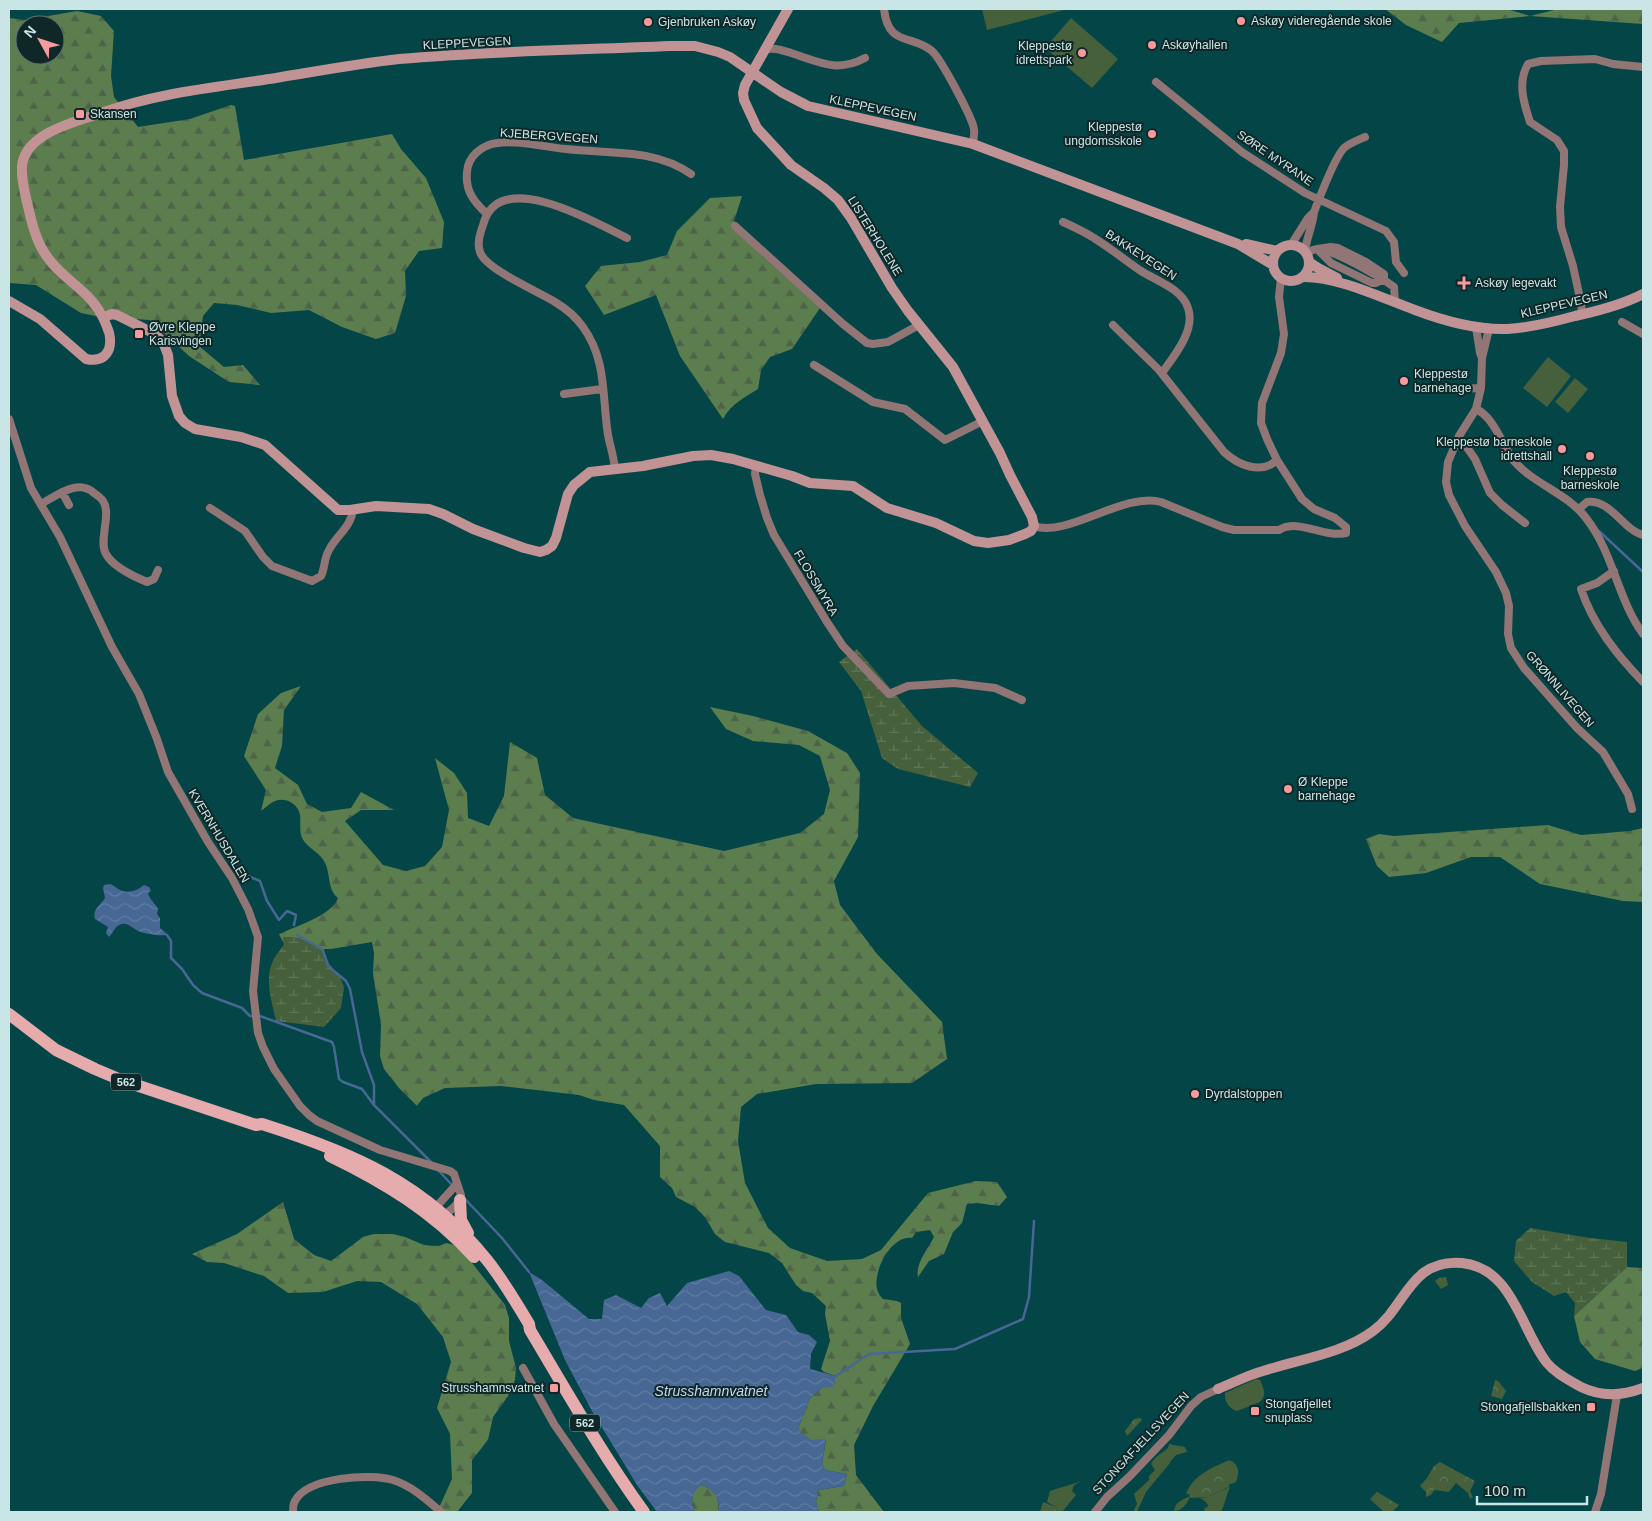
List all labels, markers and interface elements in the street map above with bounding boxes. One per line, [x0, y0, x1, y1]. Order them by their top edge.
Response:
place label: Askøy videregående skole [1251, 14, 1392, 28]
north arrow [15, 15, 65, 65]
place label: Gjenbruken Askøy [658, 15, 756, 29]
marker: Askøy videregående skole [1235, 15, 1247, 27]
marker: Gjenbruken Askøy [642, 16, 654, 28]
text: N [21, 23, 39, 41]
street label: KLEPPEVEGEN [422, 34, 512, 52]
place label: Askøyhallen [1162, 38, 1227, 52]
place label: Kleppestø idrettspark [1016, 39, 1073, 67]
marker: Askøyhallen [1146, 39, 1158, 51]
marker: Kleppestø idrettspark [1076, 47, 1088, 59]
street label: KLEPPEVEGEN [828, 92, 918, 124]
place label: Skansen [90, 107, 137, 121]
marker: Skansen [74, 108, 86, 120]
place label: Kleppestø ungdomsskole [1065, 120, 1143, 148]
street label: KJEBERGVEGEN [500, 126, 598, 146]
street label: SØRE MYRANE [1234, 127, 1316, 189]
marker: Kleppestø ungdomsskole [1146, 128, 1158, 140]
street label: LISTERHOLENE [845, 194, 905, 278]
street label: BAKKEVEGEN [1103, 227, 1179, 283]
marker: Askøy legevakt [1457, 276, 1471, 290]
place label: Askøy legevakt [1475, 276, 1557, 290]
street label: KLEPPEVEGEN [1519, 287, 1609, 321]
place label: Øvre Kleppe Karisvingen [149, 320, 216, 348]
marker: Øvre Kleppe Karisvingen [133, 328, 145, 340]
place label: Kleppestø barnehage [1414, 367, 1472, 395]
marker: Kleppestø barnehage [1398, 375, 1410, 387]
place label: Kleppestø barneskole idrettshall [1436, 435, 1552, 463]
marker: Kleppestø barneskole idrettshall [1556, 443, 1568, 455]
marker: Kleppestø barneskole [1584, 450, 1596, 462]
place label: Kleppestø barneskole [1561, 464, 1620, 492]
street label: FLOSSMYRA [791, 548, 841, 618]
street label: GRØNNLIVEGEN [1523, 648, 1597, 730]
place label: Ø Kleppe barnehage [1298, 775, 1356, 803]
marker: Ø Kleppe barnehage [1282, 783, 1294, 795]
street label: KVERNHUSDALEN [186, 787, 252, 885]
road number: 562 [111, 1074, 141, 1090]
place label: Dyrdalstoppen [1205, 1087, 1282, 1101]
marker: Dyrdalstoppen [1189, 1088, 1201, 1100]
place label: Strusshamnsvatnet [441, 1381, 545, 1395]
marker: Strusshamnsvatnet [548, 1382, 560, 1394]
water label: Strusshamnvatnet [655, 1383, 769, 1399]
street label: STONGAFJELLSVEGEN [1090, 1389, 1192, 1497]
place label: Stongafjellet snuplass [1265, 1397, 1332, 1425]
place label: Stongafjellsbakken [1480, 1400, 1581, 1414]
marker: Stongafjellsbakken [1585, 1401, 1597, 1413]
marker: Stongafjellet snuplass [1249, 1405, 1261, 1417]
road number: 562 [570, 1415, 600, 1432]
scale bar [1477, 1474, 1587, 1506]
text: 100 m [1484, 1482, 1526, 1499]

